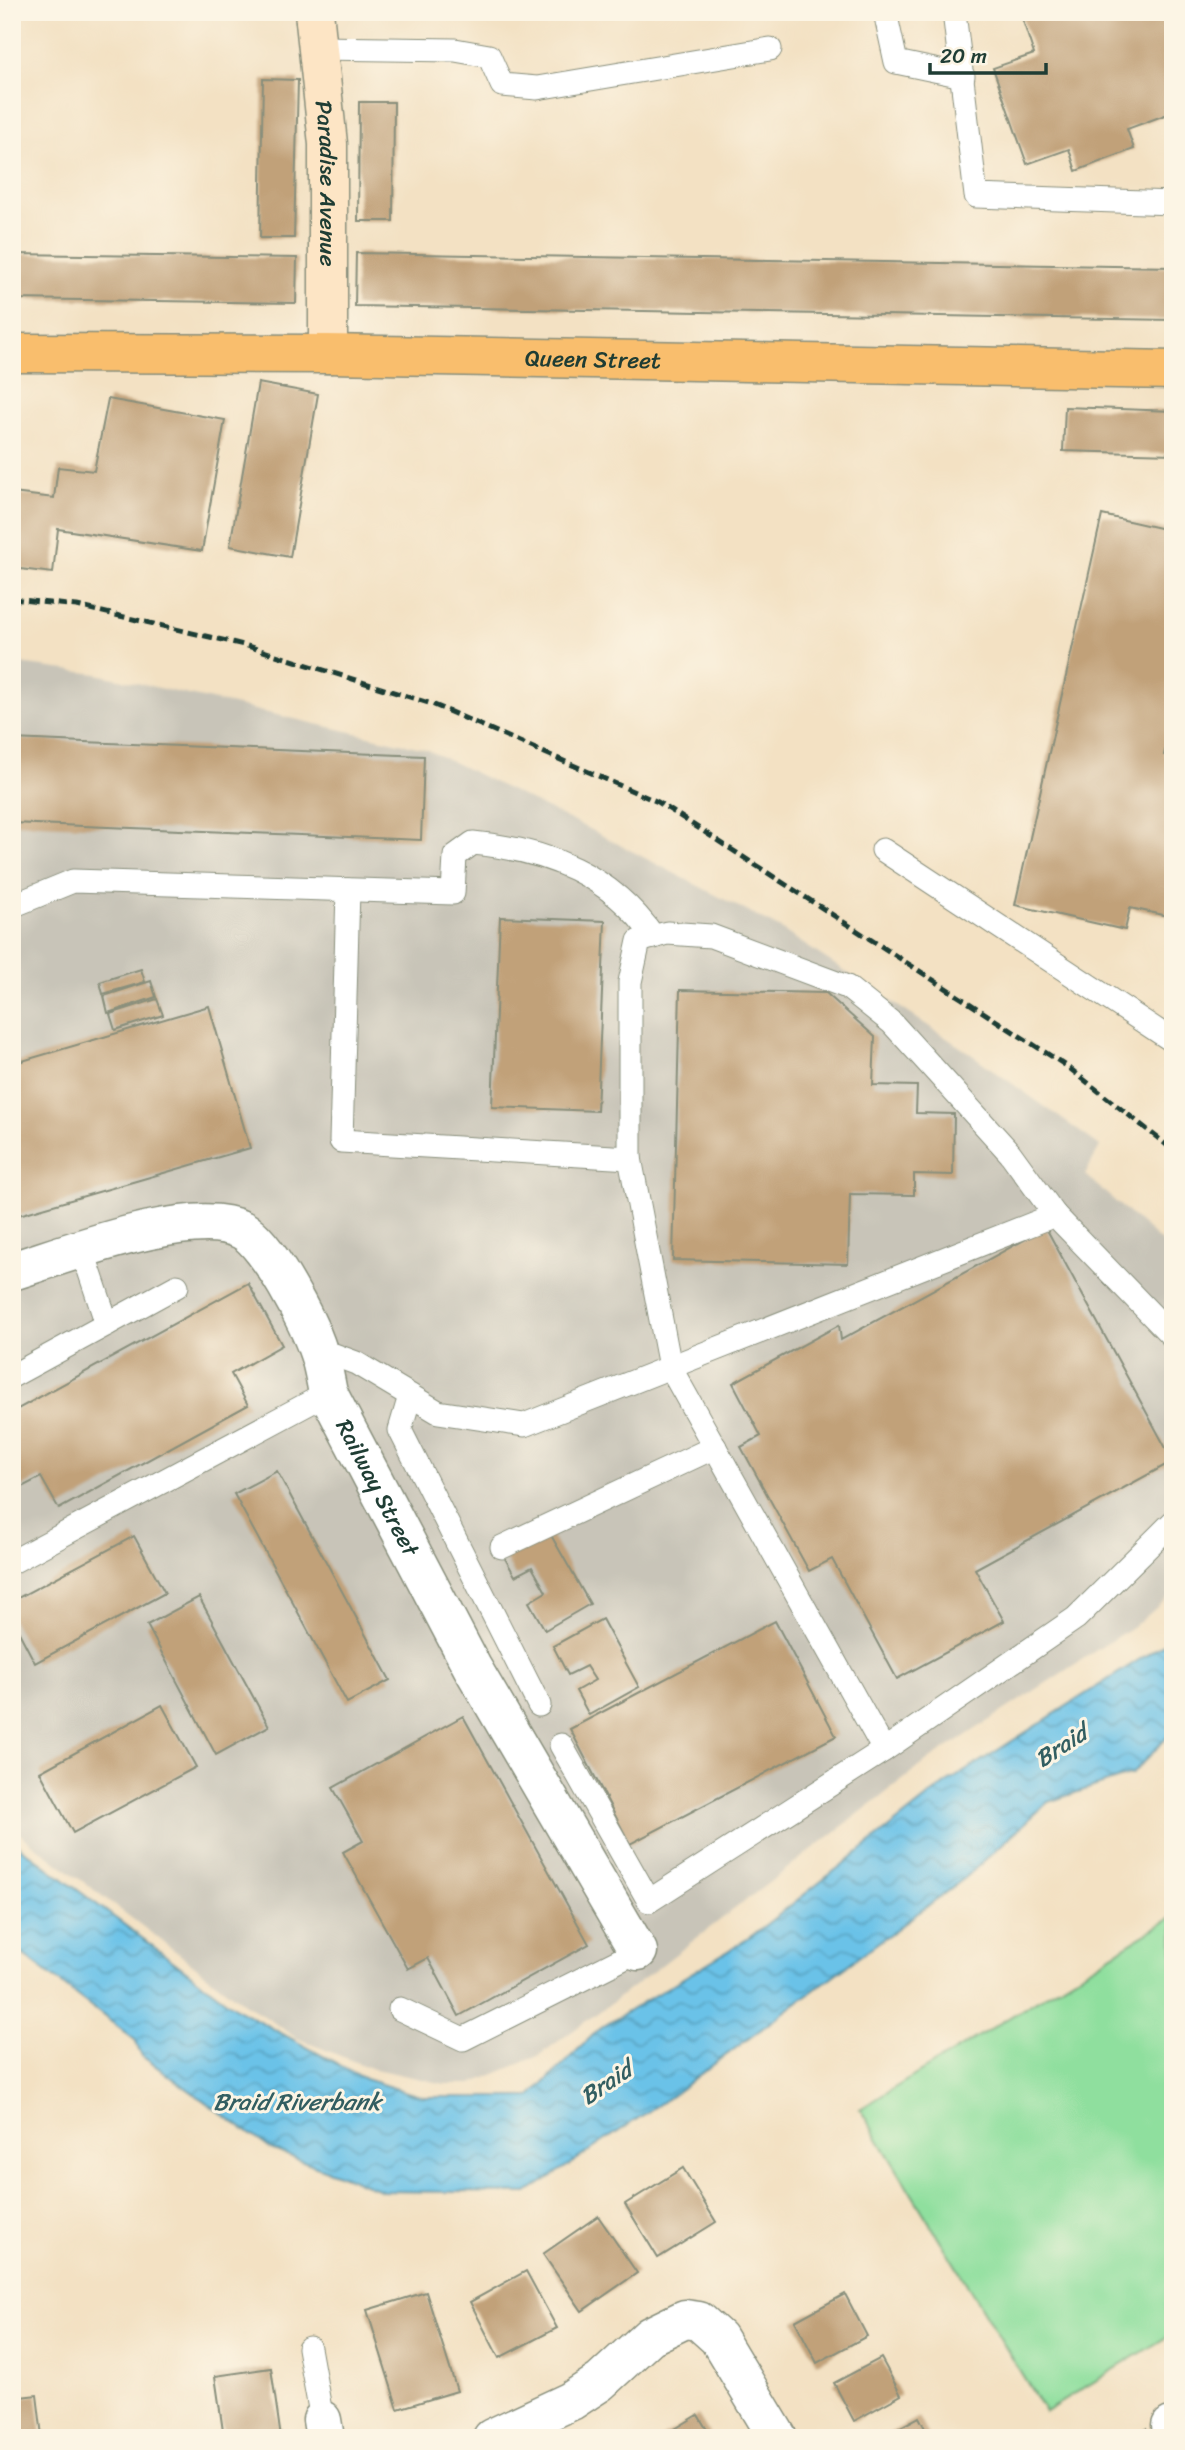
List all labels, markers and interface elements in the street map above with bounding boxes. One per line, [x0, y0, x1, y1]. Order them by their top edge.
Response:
scale bar [930, 32, 1045, 76]
text: 20 m [940, 37, 987, 75]
street label: Paradise Avenue [302, 98, 348, 267]
street label: Queen Street [524, 338, 661, 381]
street label: Railway Street [324, 1412, 431, 1565]
water label: Braid [1026, 1710, 1101, 1779]
water label: Braid [571, 2046, 646, 2116]
water label: Braid Riverbank [213, 2081, 384, 2123]

